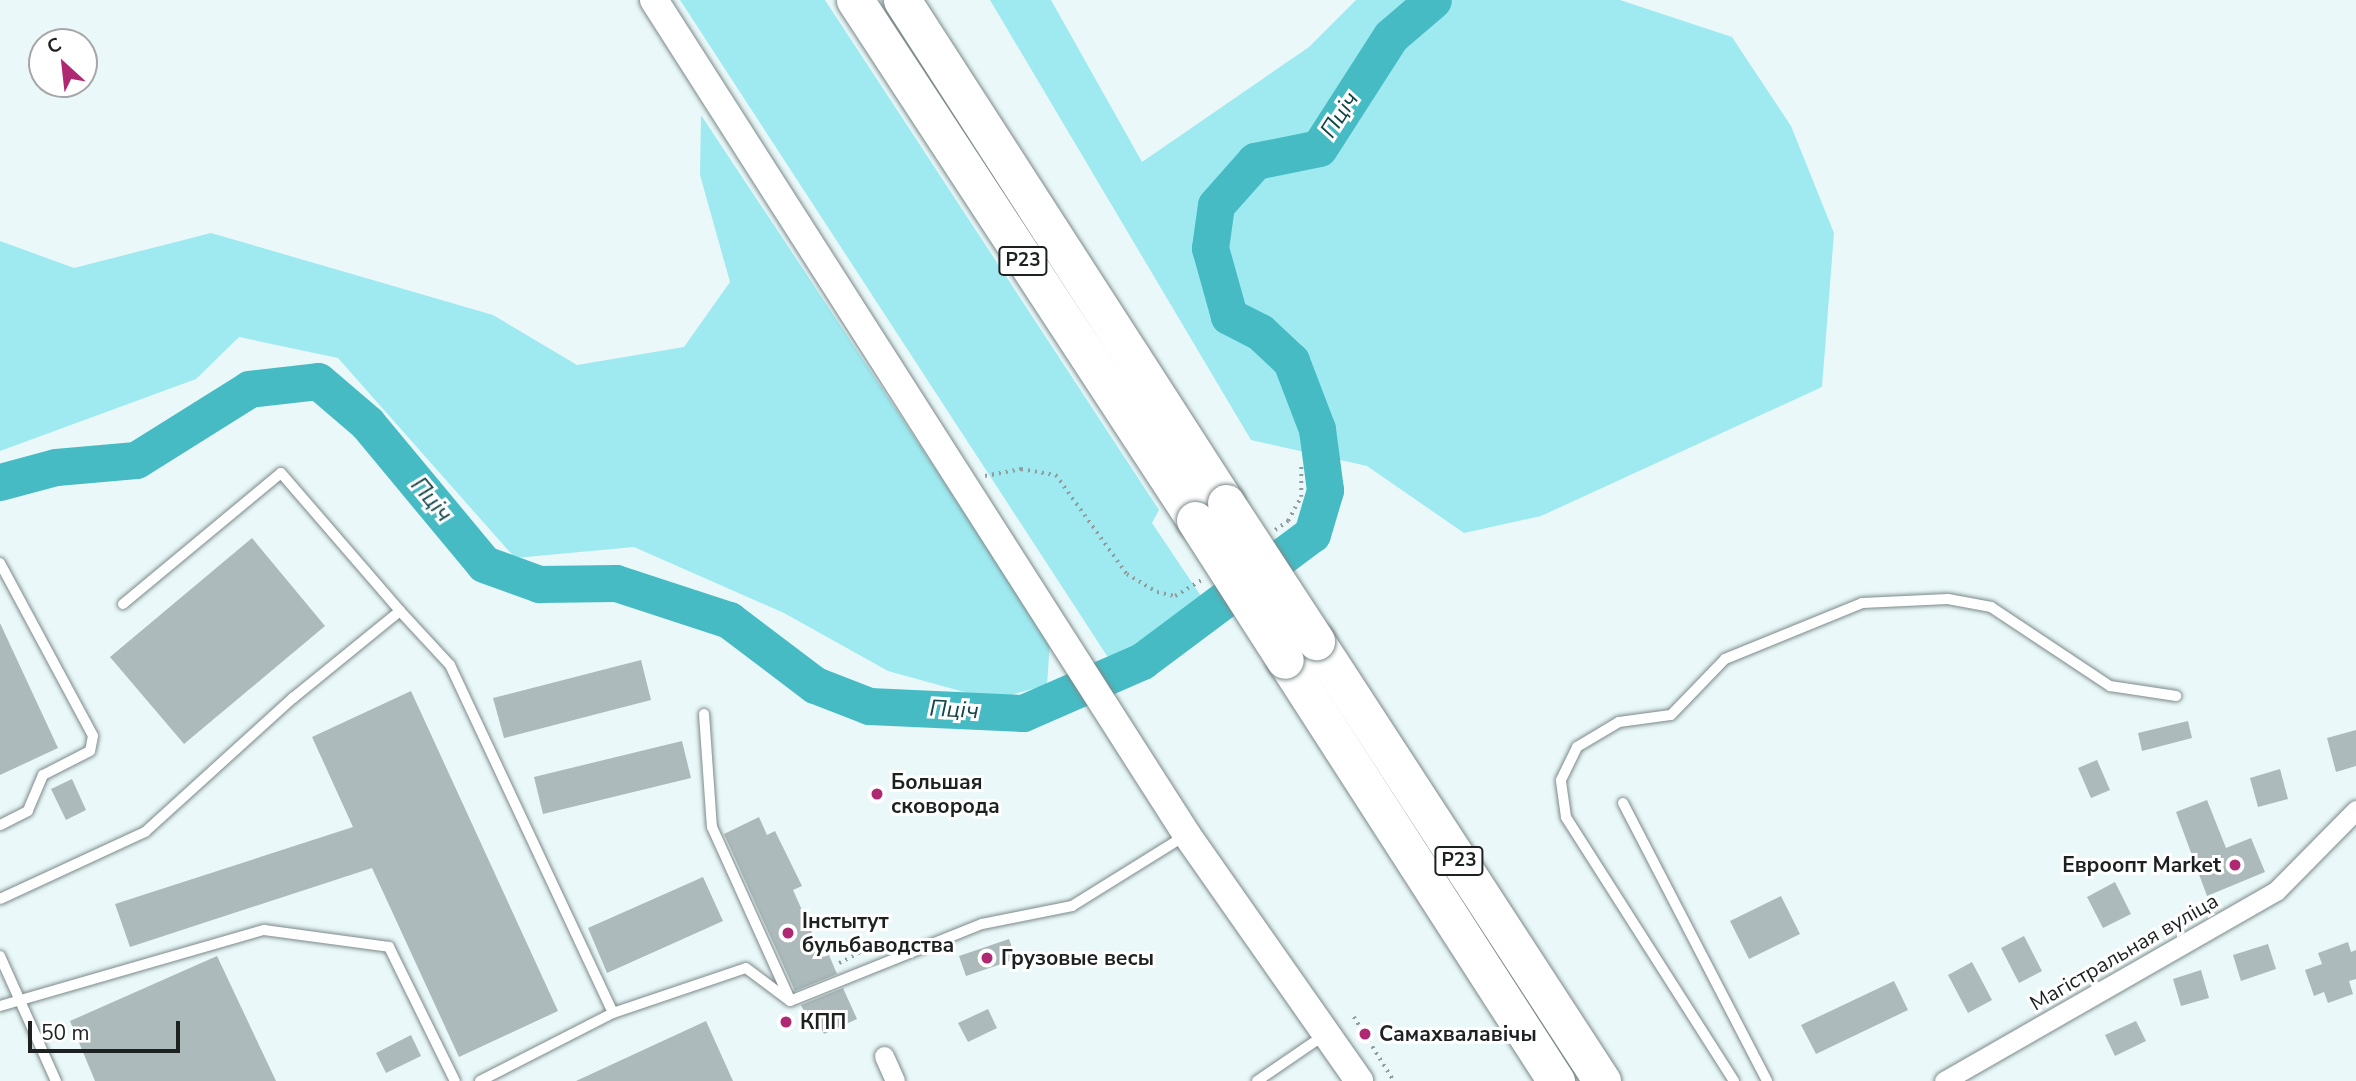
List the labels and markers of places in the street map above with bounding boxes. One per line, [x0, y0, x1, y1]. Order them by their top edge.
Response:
place label: Большая сковорода [891, 769, 1000, 819]
marker: Большая сковорода [869, 786, 885, 802]
place label: Евроопт Market [2062, 852, 2221, 878]
marker: Евроопт Market [2227, 857, 2243, 873]
place label: Інстытут бульбаводства [802, 908, 954, 958]
marker: Інстытут бульбаводства [780, 925, 796, 941]
place label: Грузовые весы [1001, 945, 1154, 971]
marker: Грузовые весы [979, 950, 995, 966]
place label: КПП [800, 1009, 846, 1035]
marker: КПП [778, 1014, 794, 1030]
place label: Самахвалавічы [1379, 1021, 1537, 1047]
marker: Самахвалавічы [1357, 1026, 1373, 1042]

